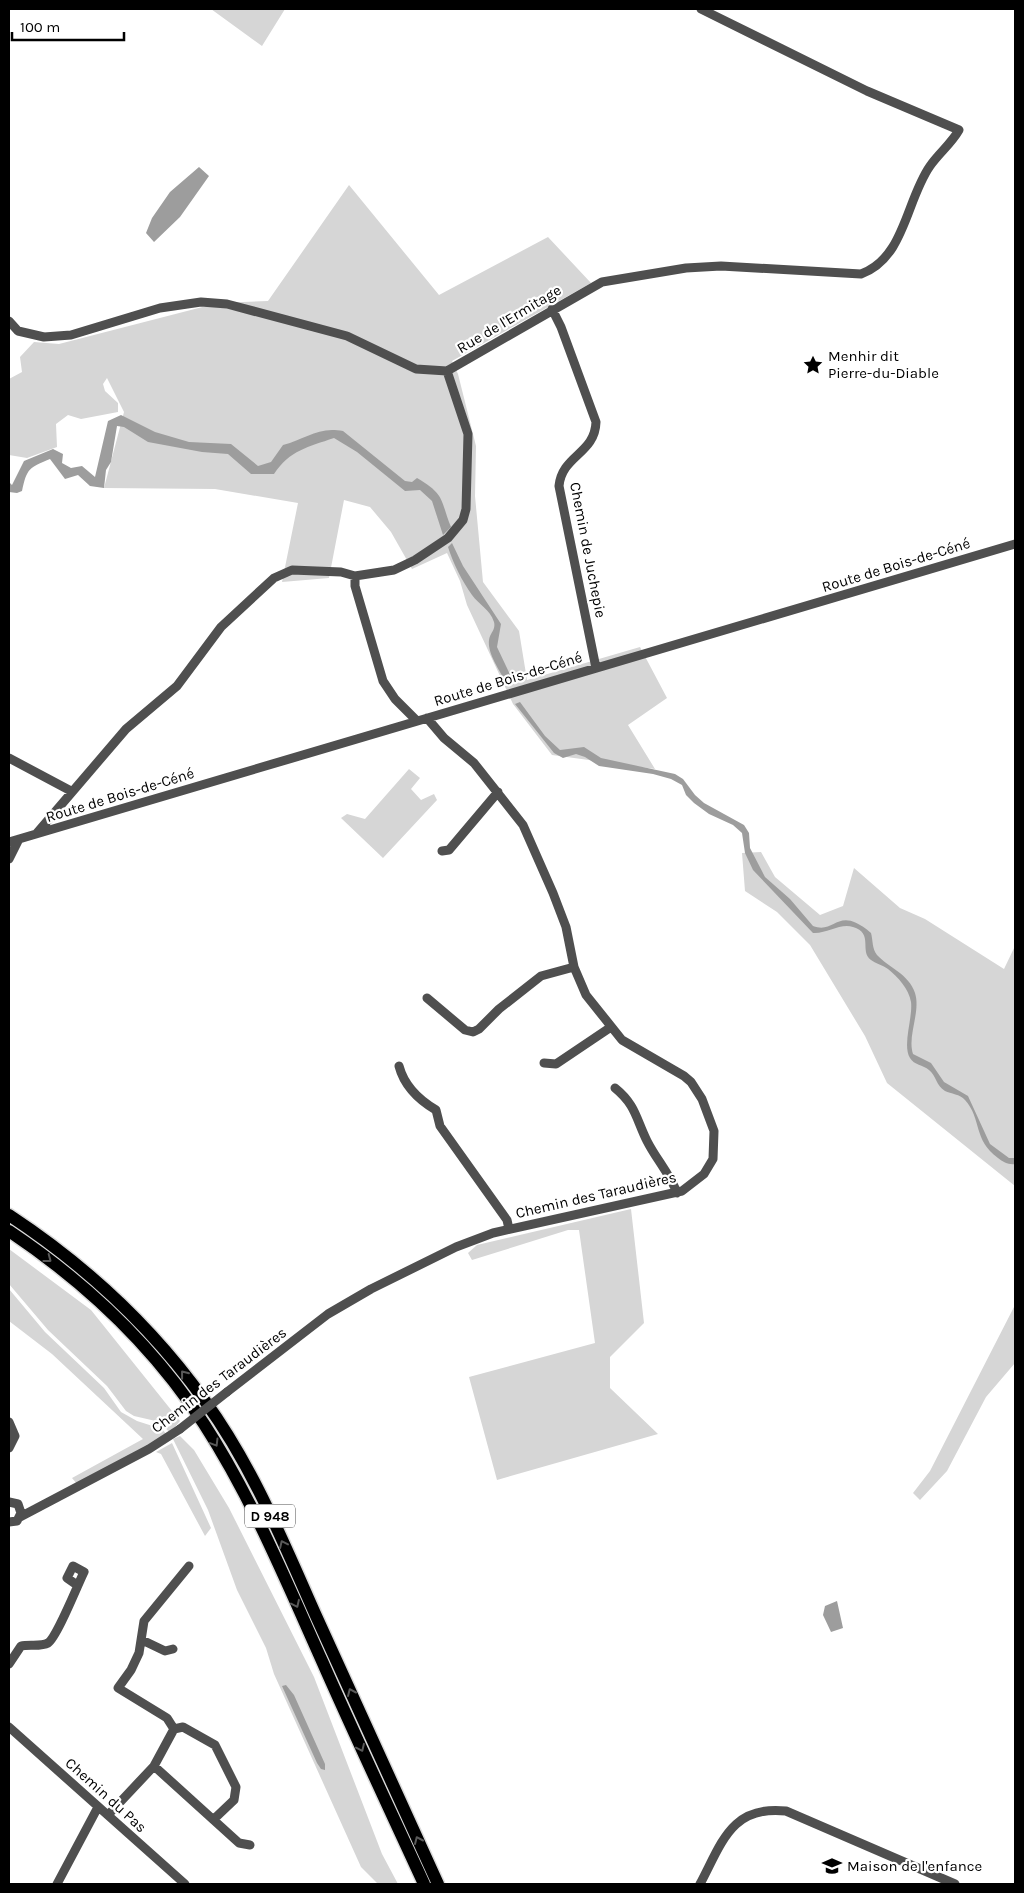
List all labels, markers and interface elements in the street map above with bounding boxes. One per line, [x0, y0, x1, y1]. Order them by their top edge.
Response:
scale bar [12, 10, 125, 42]
text: 100 m [20, 18, 60, 36]
street label: Rue de l'Ermitage [454, 281, 564, 357]
place label: Menhir dit Pierre-du-Diable [828, 347, 939, 382]
place icon: Menhir dit Pierre-du-Diable [802, 354, 824, 376]
street label: Chemin de Juchepie [566, 481, 610, 619]
street label: Route de Bois-de-Céné [820, 534, 972, 596]
street label: Route de Bois-de-Céné [432, 648, 584, 710]
street label: Route de Bois-de-Céné [44, 764, 196, 826]
street label: Chemin des Taraudières [514, 1168, 678, 1222]
one-way arrow [42, 1254, 51, 1262]
street label: Chemin des Taraudières [148, 1323, 290, 1437]
one-way arrow [182, 1371, 190, 1380]
one-way arrow [209, 1438, 219, 1447]
road number: D 948 [245, 1504, 295, 1528]
one-way arrow [279, 1540, 290, 1549]
one-way arrow [289, 1599, 300, 1608]
one-way arrow [346, 1688, 357, 1697]
one-way arrow [354, 1743, 365, 1752]
street label: Chemin du Pas [62, 1754, 150, 1836]
one-way arrow [413, 1836, 424, 1845]
school or university icon: Maison de l'enfance [821, 1855, 843, 1877]
place label: Maison de l'enfance [847, 1857, 982, 1875]

